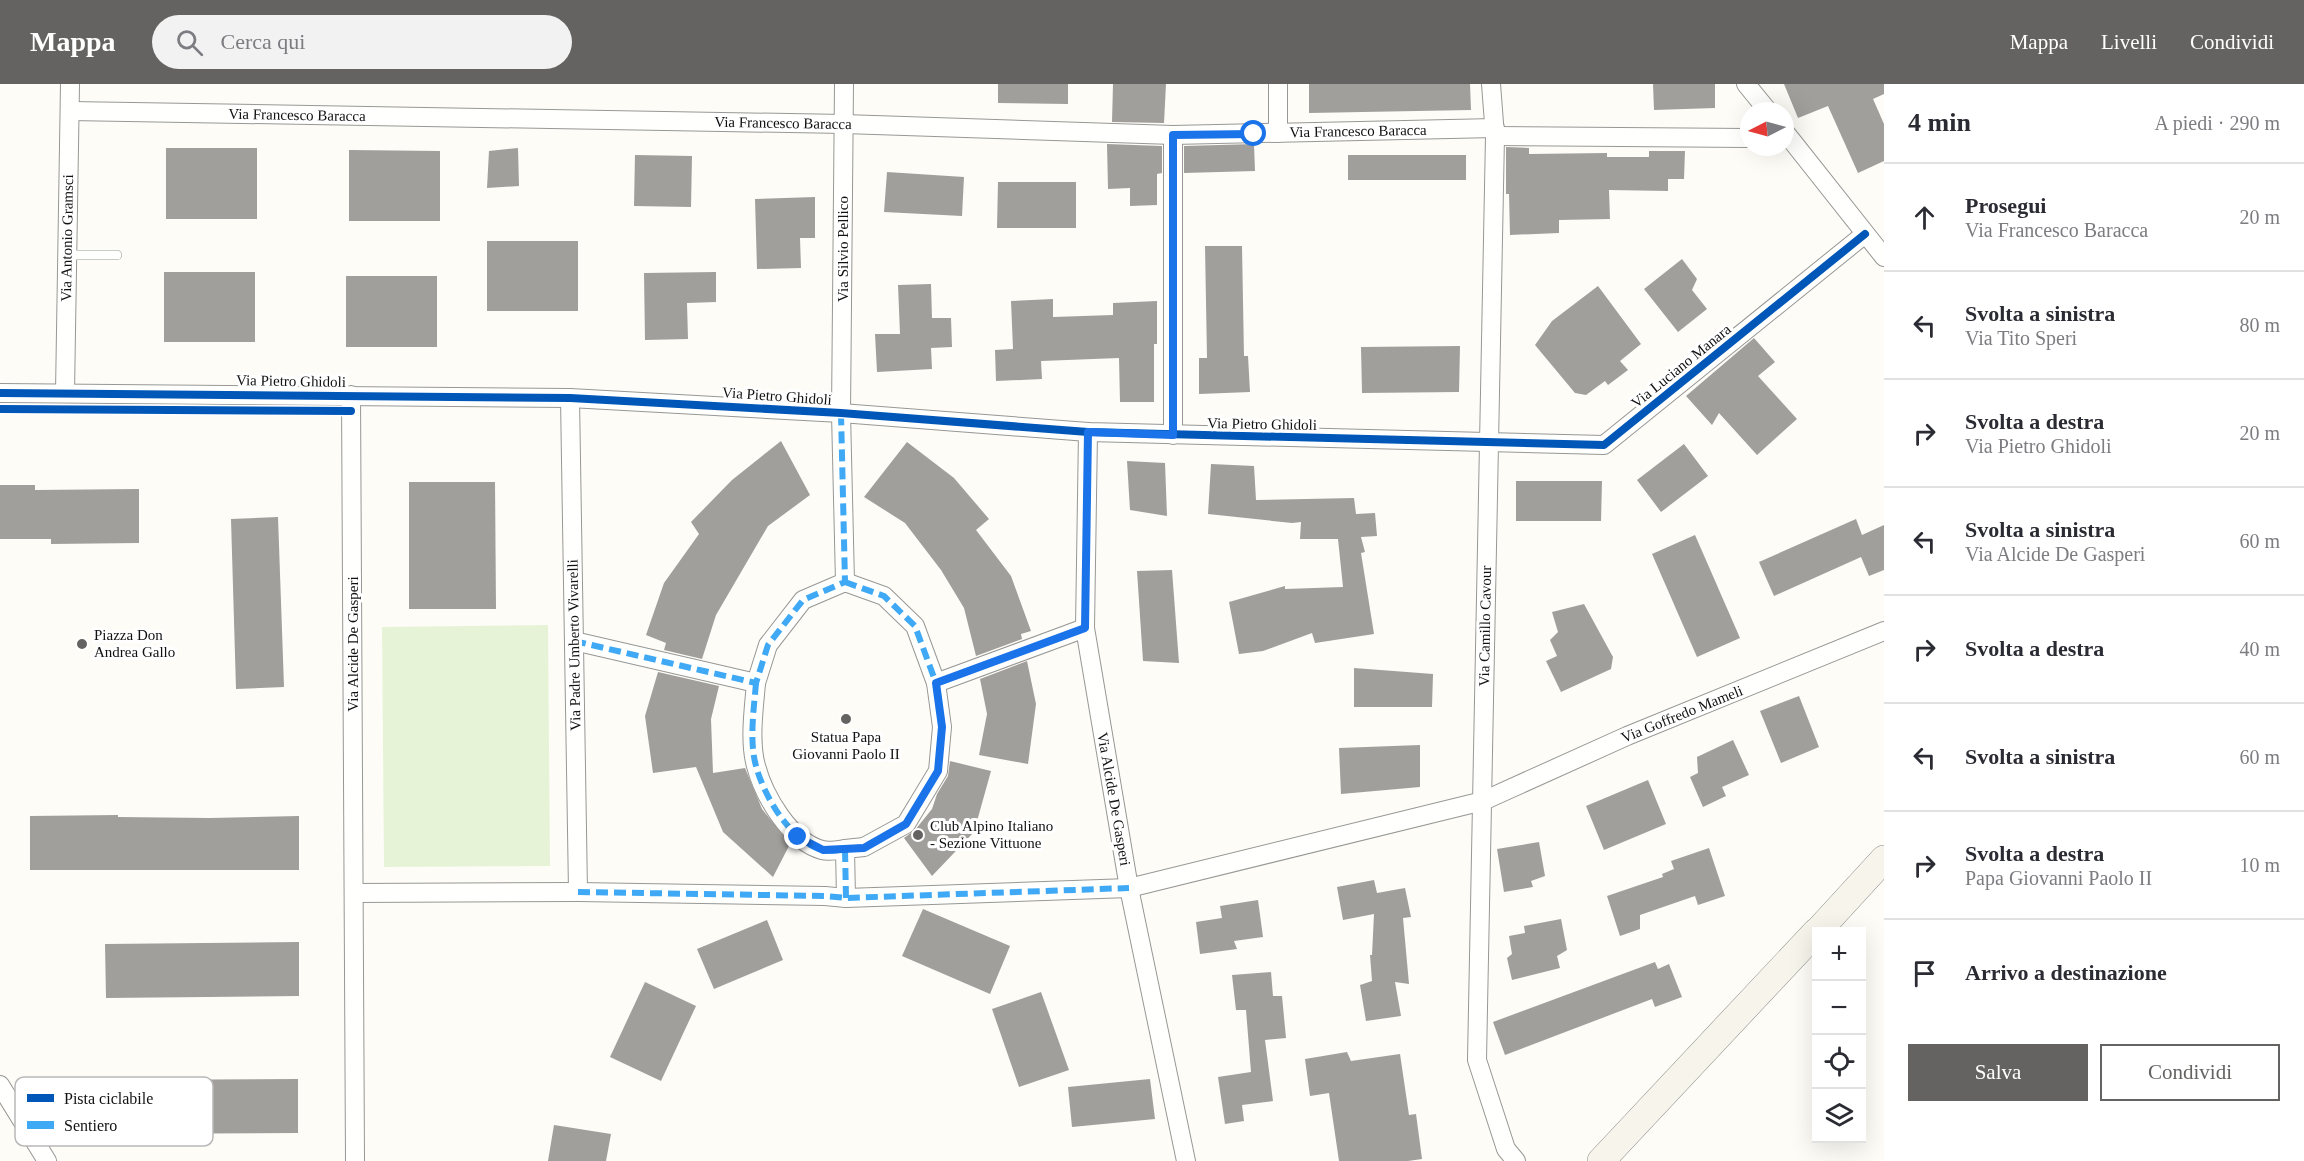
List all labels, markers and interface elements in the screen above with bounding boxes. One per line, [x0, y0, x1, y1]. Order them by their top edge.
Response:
search box [152, 15, 572, 69]
text: Mappa [30, 26, 116, 57]
icon: search [173, 26, 206, 59]
text: Cerca qui [221, 29, 305, 54]
text: Mappa [2010, 30, 2068, 54]
text: Livelli [2101, 30, 2157, 54]
text: Condividi [2190, 30, 2274, 54]
north arrow [1740, 102, 1794, 156]
street label: Via Francesco Baracca [228, 106, 366, 124]
text: 4 min [1908, 108, 1971, 137]
text: A piedi · 290 m [2154, 112, 2280, 134]
street label: Via Francesco Baracca [714, 114, 852, 132]
route start [1240, 120, 1266, 146]
street label: Via Francesco Baracca [1289, 122, 1427, 140]
street label: Via Antonio Gramsci [58, 174, 76, 302]
text: Prosegui [1965, 193, 2046, 218]
street label: Via Silvio Pellico [835, 196, 851, 302]
icon: ahead [1908, 201, 1941, 234]
text: 20 m [2239, 206, 2280, 228]
text: Via Francesco Baracca [1965, 219, 2148, 241]
text: Svolta a sinistra [1965, 301, 2115, 326]
icon: left [1908, 309, 1941, 342]
text: 80 m [2239, 314, 2280, 336]
street label: Via Luciano Manara [1628, 321, 1734, 411]
text: Via Tito Speri [1965, 327, 2077, 349]
street label: Via Pietro Ghidoli [236, 372, 346, 390]
street label: Via Pietro Ghidoli [722, 384, 832, 408]
text: Svolta a destra [1965, 409, 2104, 434]
street label: Via Pietro Ghidoli [1207, 415, 1317, 433]
icon: right [1908, 417, 1941, 450]
text: 20 m [2239, 422, 2280, 444]
text: Via Pietro Ghidoli [1965, 435, 2112, 457]
text: Svolta a sinistra [1965, 517, 2115, 542]
icon: left [1908, 525, 1941, 558]
text: 60 m [2239, 530, 2280, 552]
text: Via Alcide De Gasperi [1965, 543, 2145, 565]
street label: Via Padre Umberto Vivarelli [565, 559, 583, 731]
street label: Via Camillo Cavour [1476, 565, 1494, 687]
street label: Via Alcide De Gasperi [345, 576, 361, 712]
place label: Piazza Don Andrea Gallo [94, 627, 175, 660]
icon: right [1908, 633, 1941, 666]
text: Svolta a destra [1965, 636, 2104, 661]
marker: Piazza Don Andrea Gallo [75, 637, 89, 651]
text: 40 m [2239, 638, 2280, 660]
street label: Via Goffredo Mameli [1619, 682, 1745, 746]
marker: Statua Papa Giovanni Paolo II [839, 712, 853, 726]
place label: Statua Papa Giovanni Paolo II [792, 729, 900, 762]
street label: Via Alcide De Gasperi [1094, 731, 1134, 867]
icon: left [1908, 741, 1941, 774]
text: Svolta a sinistra [1965, 744, 2115, 769]
text: 60 m [2239, 746, 2280, 768]
place label: Club Alpino Italiano - Sezione Vittuone [930, 818, 1053, 851]
route end [784, 823, 810, 849]
marker: Club Alpino Italiano - Sezione Vittuone [911, 828, 925, 842]
text: Svolta a destra [1965, 841, 2104, 866]
icon: right [1908, 849, 1941, 882]
text: 10 m [2239, 854, 2280, 876]
text: Papa Giovanni Paolo II [1965, 867, 2152, 889]
map controls [1812, 927, 1866, 1143]
button: + [1812, 927, 1866, 981]
icon: arrive [1908, 957, 1941, 990]
text: Arrivo a destinazione [1965, 960, 2167, 985]
button: − [1812, 981, 1866, 1035]
button: locate [1812, 1035, 1866, 1089]
button: Salva [1908, 1044, 2088, 1101]
button: Condividi [2100, 1044, 2280, 1101]
legend [15, 1077, 213, 1146]
button: layers [1812, 1089, 1866, 1143]
text: Pista ciclabile [64, 1090, 153, 1107]
text: Sentiero [64, 1117, 117, 1134]

